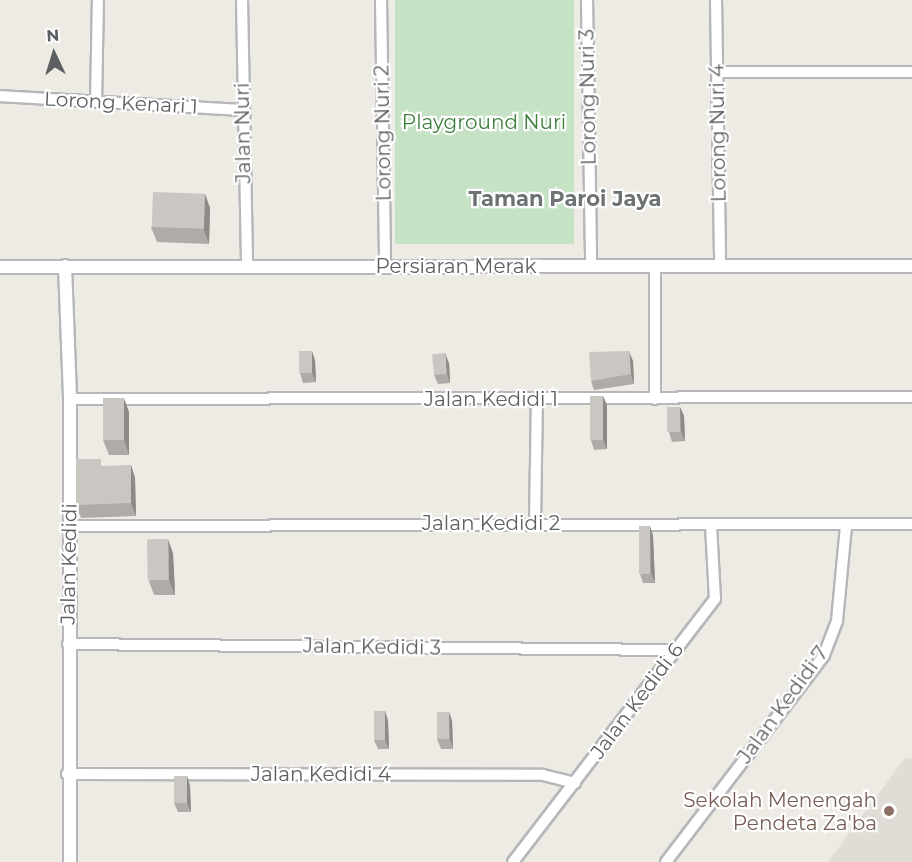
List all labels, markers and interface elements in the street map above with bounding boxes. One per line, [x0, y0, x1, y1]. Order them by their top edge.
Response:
north arrow [24, 24, 84, 84]
text: N [46, 26, 60, 45]
street label: Lorong Nuri 3 [575, 29, 601, 165]
street label: Lorong Nuri 4 [705, 64, 731, 202]
street label: Lorong Nuri 2 [370, 65, 396, 201]
street label: Jalan Nuri [230, 82, 256, 184]
street label: Lorong Kenari 1 [44, 87, 198, 119]
park label: Playground Nuri [402, 110, 566, 134]
district label: Taman Paroi Jaya [469, 186, 661, 212]
street label: Persiaran Merak [375, 254, 537, 278]
street label: Jalan Kedidi 1 [424, 387, 558, 411]
street label: Jalan Kedidi [56, 503, 82, 625]
street label: Jalan Kedidi 2 [422, 511, 560, 535]
street label: Jalan Kedidi 3 [303, 634, 441, 660]
street label: Jalan Kedidi 6 [586, 638, 688, 764]
street label: Jalan Kedidi 7 [733, 642, 833, 768]
street label: Jalan Kedidi 4 [251, 762, 391, 786]
place label: Sekolah Menengah Pendeta Za'ba [683, 788, 877, 835]
marker: Sekolah Menengah Pendeta Za'ba [882, 804, 896, 818]

